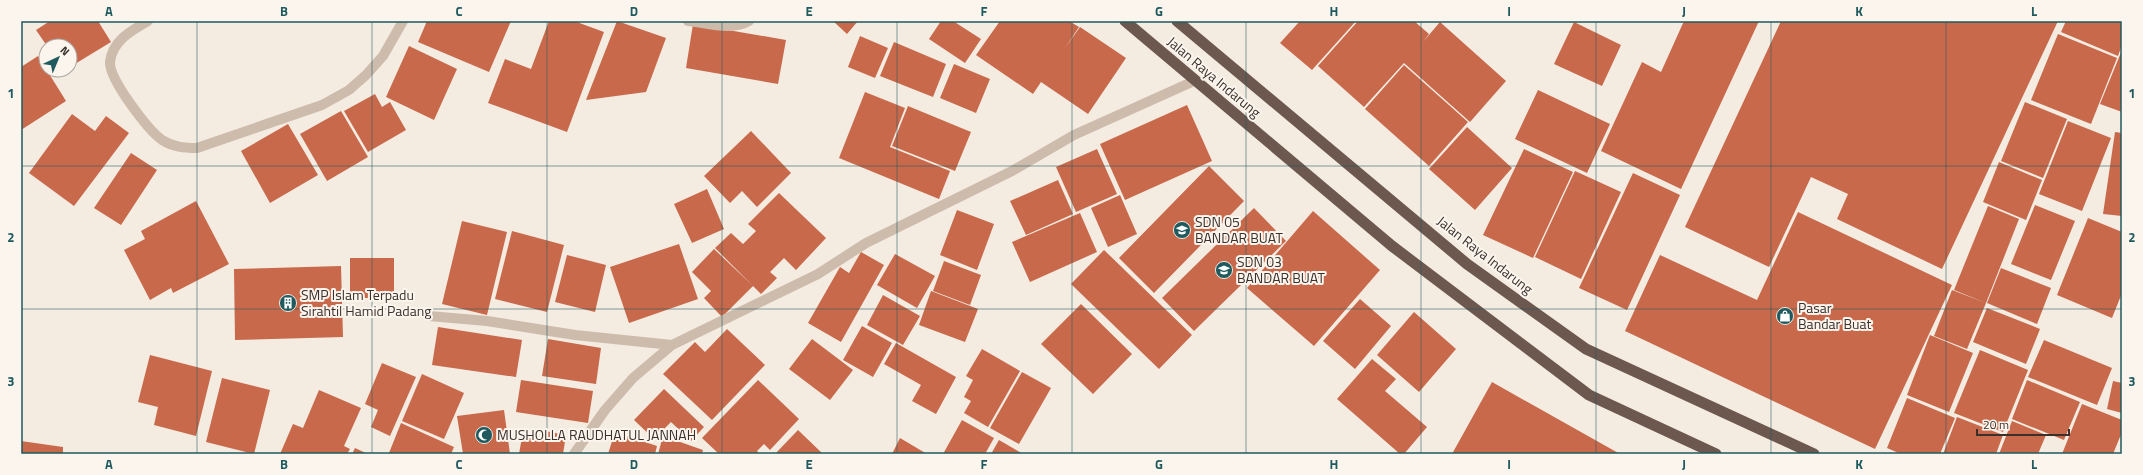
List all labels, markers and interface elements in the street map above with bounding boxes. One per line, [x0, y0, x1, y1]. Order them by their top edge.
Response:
text: A [105, 1, 113, 21]
text: B [280, 1, 288, 21]
text: C [455, 1, 463, 21]
text: D [630, 1, 638, 21]
text: E [805, 1, 813, 21]
text: F [981, 1, 988, 21]
text: G [1155, 1, 1163, 21]
text: H [1330, 1, 1338, 21]
text: I [1507, 1, 1511, 21]
text: J [1682, 1, 1686, 21]
text: K [1855, 1, 1863, 21]
text: L [2031, 1, 2037, 21]
street label: Jalan Raya Indarung [1163, 31, 1266, 122]
north arrow [38, 38, 78, 78]
text: N [57, 42, 73, 59]
text: 1 [7, 83, 15, 103]
text: 1 [2128, 83, 2136, 103]
street label: Jalan Raya Indarung [1433, 210, 1538, 299]
place label: SDN 05 BANDAR BUAT [1195, 211, 1283, 248]
school or university icon: SDN 05 BANDAR BUAT [1172, 220, 1192, 240]
text: 2 [7, 227, 15, 247]
text: 2 [2128, 227, 2136, 247]
place label: SDN 03 BANDAR BUAT [1237, 251, 1325, 288]
school or university icon: SDN 03 BANDAR BUAT [1214, 260, 1234, 280]
place label: SMP Islam Terpadu Sirahtil Hamid Padang [301, 284, 431, 321]
building icon: SMP Islam Terpadu Sirahtil Hamid Padang [278, 293, 298, 313]
place label: Pasar Bandar Buat [1798, 297, 1872, 334]
shop icon: Pasar Bandar Buat [1775, 306, 1795, 326]
text: 3 [7, 371, 15, 391]
text: 3 [2128, 371, 2136, 391]
scale bar [1977, 411, 2069, 437]
text: 20 m [1983, 415, 2009, 434]
place label: MUSHOLLA RAUDHATUL JANNAH [497, 424, 696, 445]
mosque icon: MUSHOLLA RAUDHATUL JANNAH [474, 425, 494, 445]
text: A [105, 454, 113, 474]
text: B [280, 454, 288, 474]
text: C [455, 454, 463, 474]
text: D [630, 454, 638, 474]
text: E [805, 454, 813, 474]
text: F [981, 454, 988, 474]
text: G [1155, 454, 1163, 474]
text: H [1330, 454, 1338, 474]
text: I [1507, 454, 1511, 474]
text: J [1682, 454, 1686, 474]
text: K [1855, 454, 1863, 474]
text: L [2031, 454, 2037, 474]

